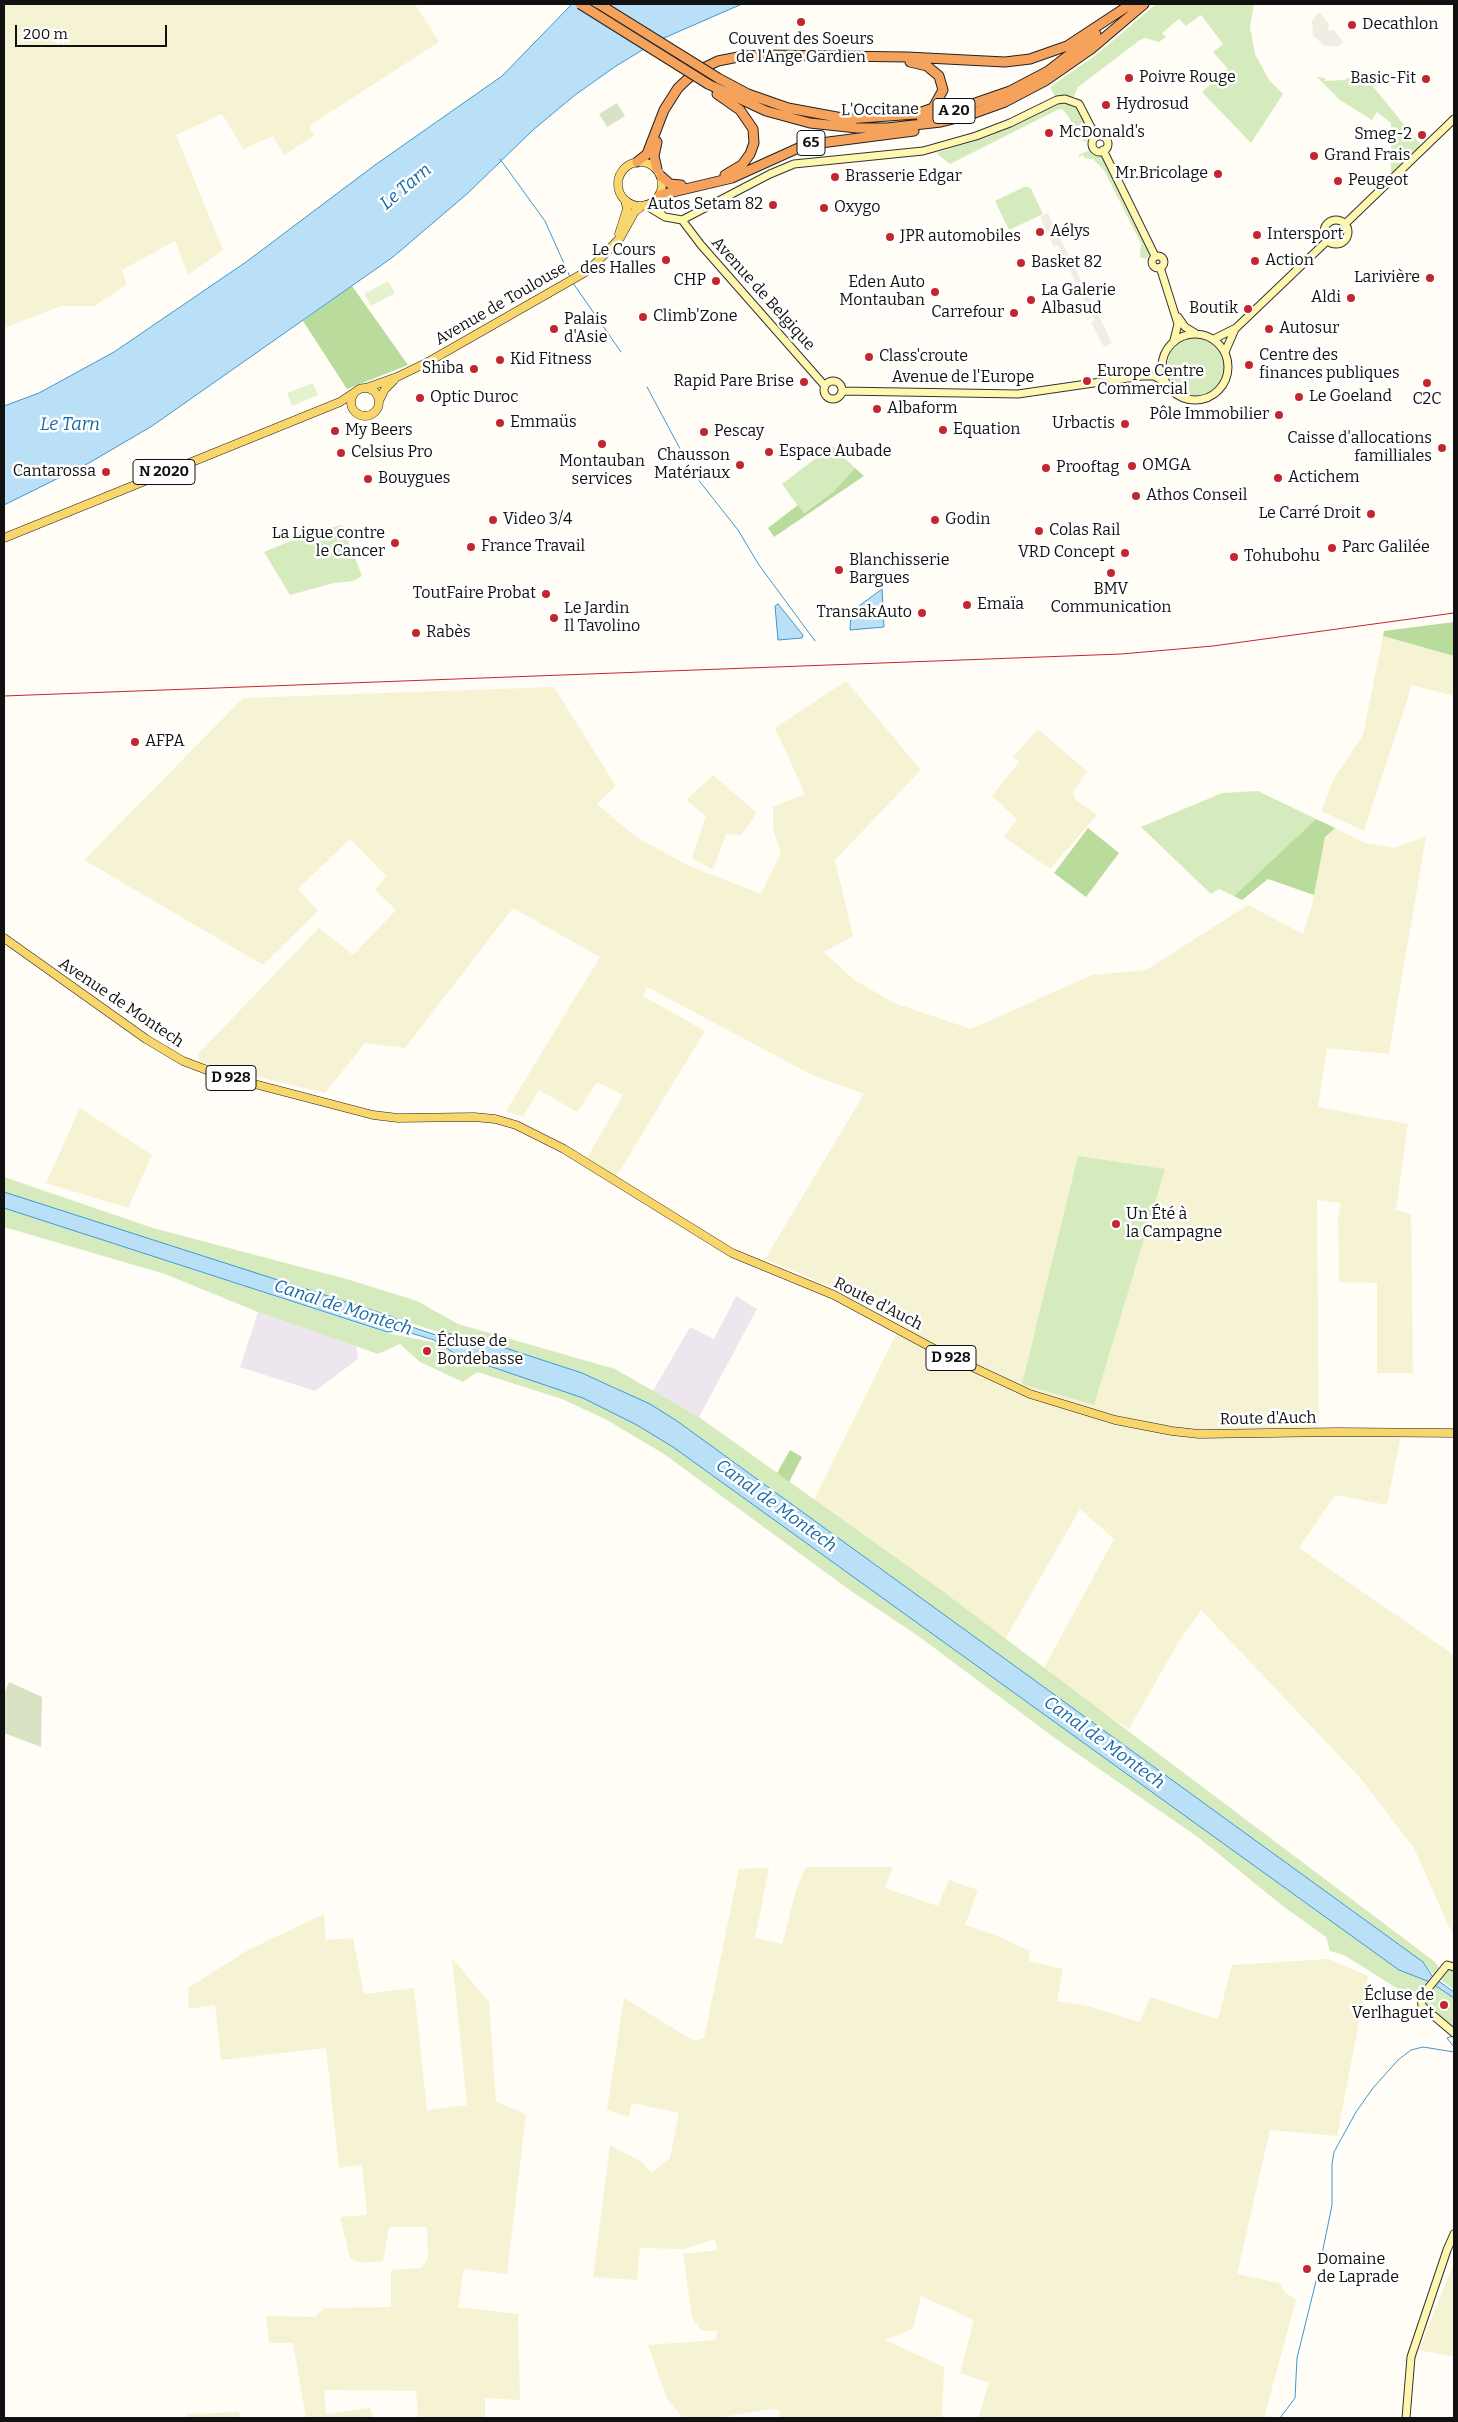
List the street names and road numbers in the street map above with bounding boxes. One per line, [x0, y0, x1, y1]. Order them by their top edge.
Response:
road number: A 20 [933, 98, 975, 124]
street label: L'Occitane [841, 100, 919, 120]
road number: 65 [797, 130, 825, 156]
street label: Avenue de Belgique [707, 233, 819, 355]
street label: Avenue de Toulouse [432, 259, 570, 349]
street label: Avenue de l'Europe [892, 368, 1034, 388]
road number: N 2020 [133, 460, 195, 484]
street label: Avenue de Montech [55, 954, 187, 1052]
road number: D 928 [206, 1066, 256, 1090]
street label: Route d'Auch [831, 1273, 925, 1335]
road number: D 928 [926, 1346, 976, 1370]
street label: Route d'Auch [1219, 1409, 1317, 1429]

